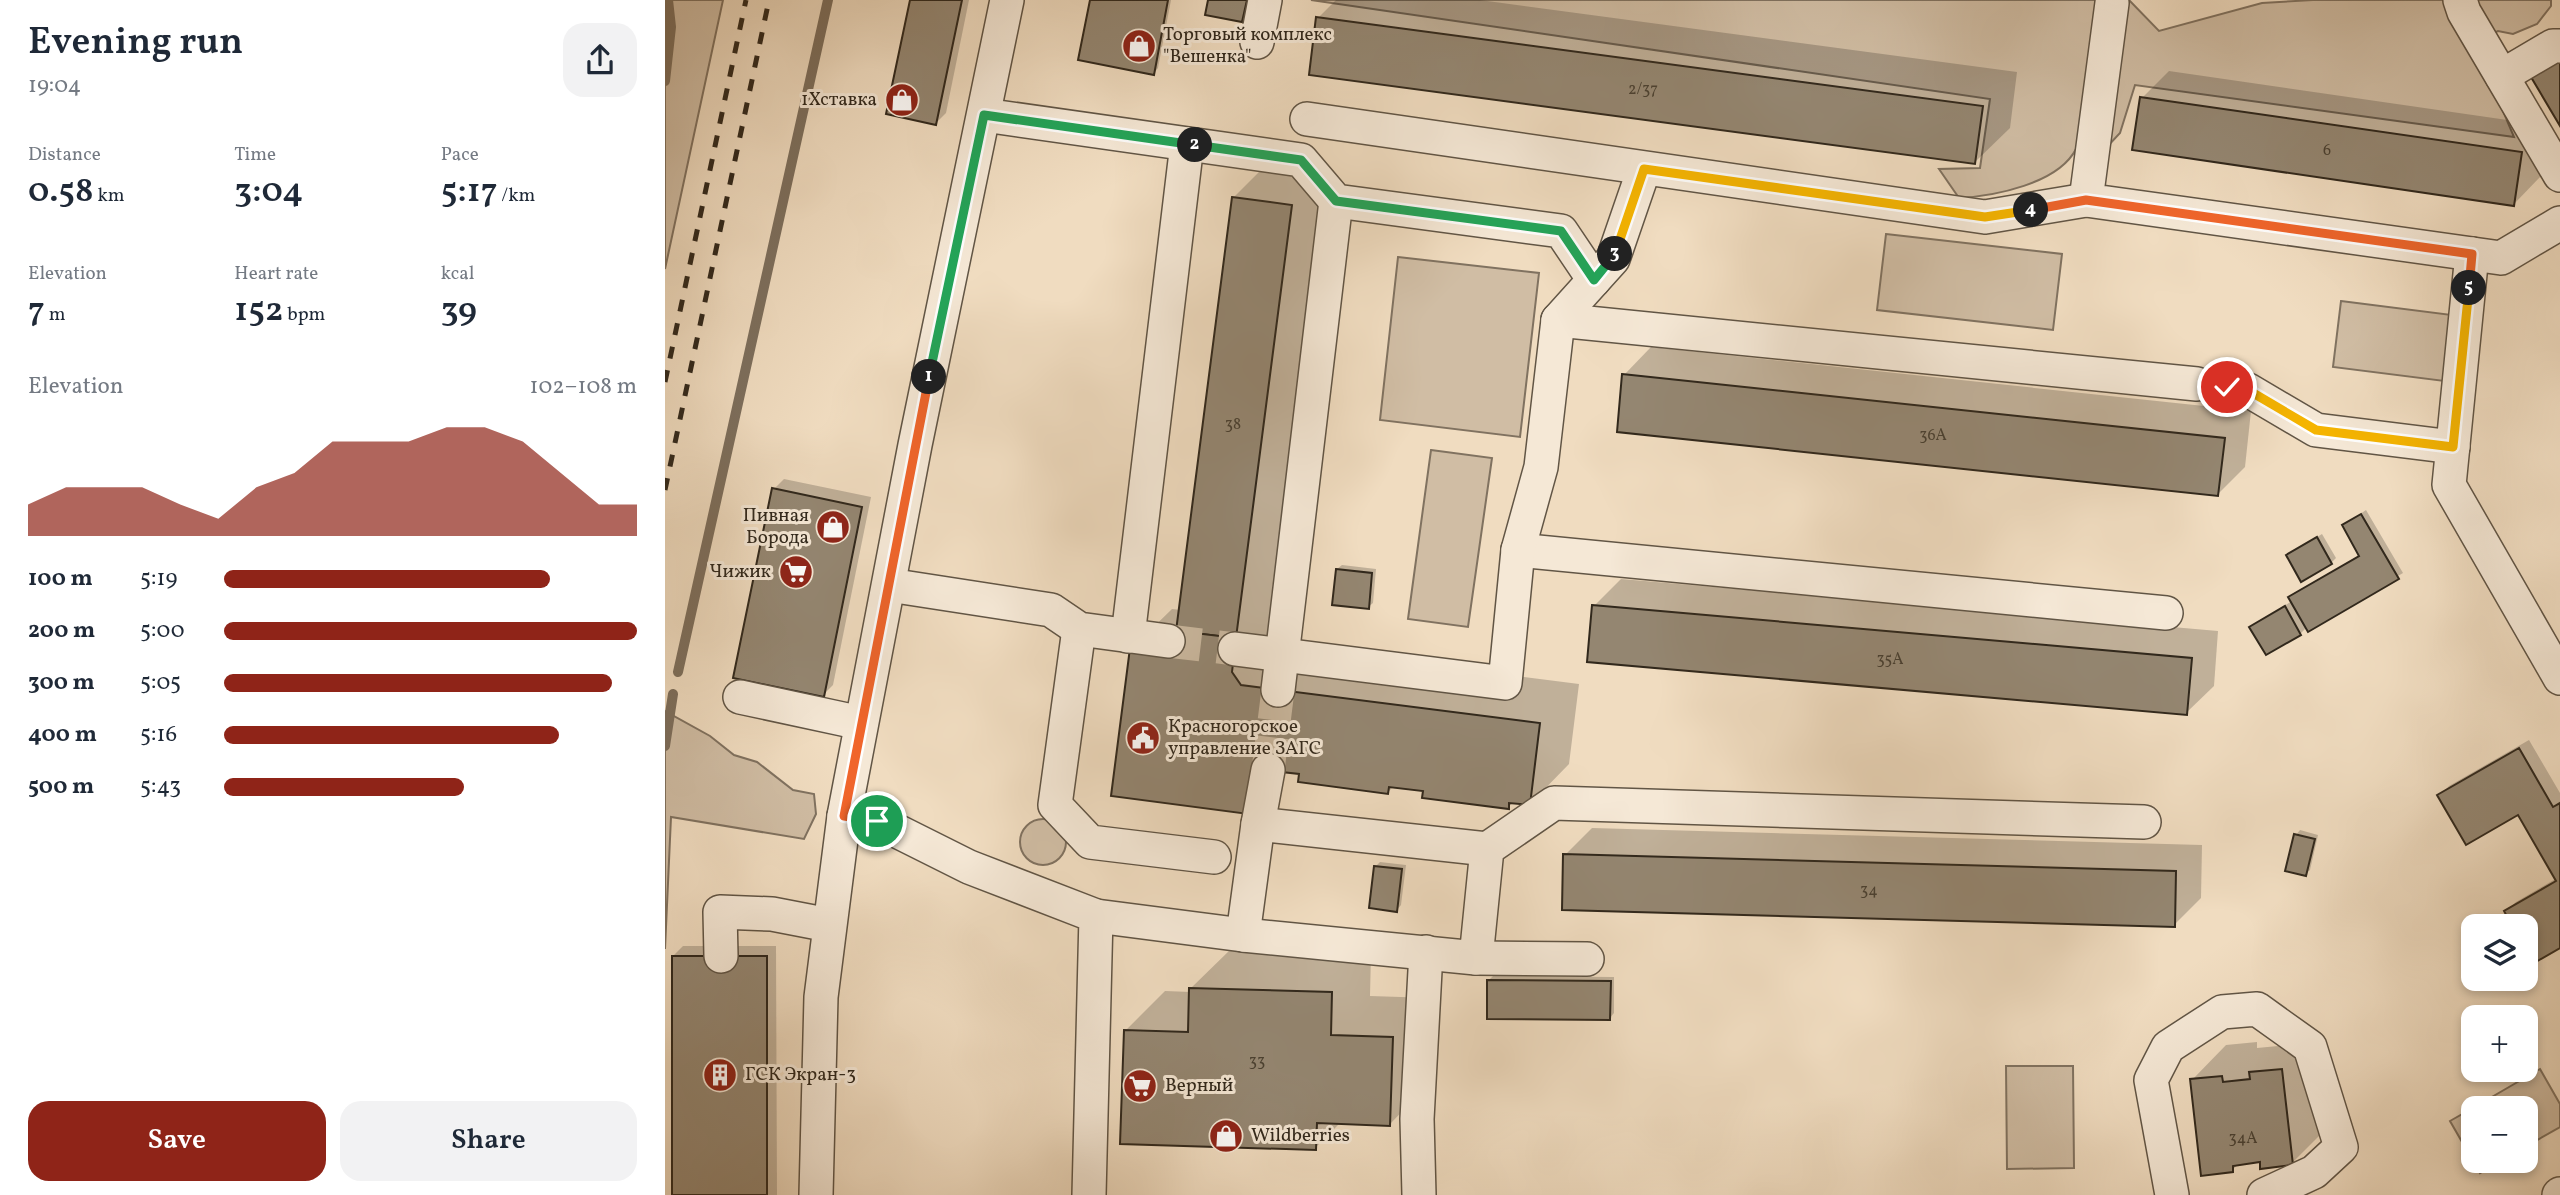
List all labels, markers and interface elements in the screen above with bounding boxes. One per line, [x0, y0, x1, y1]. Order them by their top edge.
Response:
text: Evening run [28, 17, 243, 70]
place label: Торговый комплекс "Вешенка" [1163, 22, 1332, 70]
button: share [563, 23, 637, 97]
shop icon: Торговый комплекс "Вешенка" [1120, 27, 1158, 65]
text: 19:04 [28, 70, 81, 102]
house number: 2/37 [1628, 79, 1658, 101]
shop icon: 1Хставка [883, 81, 921, 119]
place label: 1Хставка [801, 87, 877, 113]
pin: 2 [1177, 128, 1213, 162]
text: 2 [1190, 131, 1199, 157]
house number: 6 [2323, 140, 2331, 162]
text: Distance [28, 142, 101, 168]
text: Time [234, 142, 276, 168]
text: Pace [441, 142, 479, 168]
text: 0.58 [28, 168, 94, 216]
text: 3:04 [234, 168, 303, 216]
text: 5:17 [441, 168, 497, 216]
text: km [94, 183, 125, 209]
text: /km [497, 183, 535, 209]
pin: 4 [2013, 192, 2049, 228]
text: 4 [2025, 196, 2036, 222]
pin: 3 [1597, 236, 1633, 272]
text: 3 [1610, 240, 1619, 266]
text: Elevation [28, 261, 107, 287]
text: Heart rate [234, 261, 318, 287]
text: kcal [441, 261, 474, 287]
pin: 5 [2451, 270, 2487, 306]
text: 5 [2464, 274, 2473, 300]
text: 7 [28, 287, 45, 335]
text: 152 [234, 287, 283, 335]
text: 39 [441, 287, 477, 335]
text: m [45, 302, 65, 328]
text: bpm [283, 302, 325, 328]
pin [2197, 357, 2257, 417]
pin: 1 [911, 360, 947, 394]
text: 1 [925, 363, 932, 389]
icon: check [2208, 368, 2246, 406]
text: Elevation [28, 371, 124, 403]
text: 102–108 m [529, 371, 637, 403]
house number: 38 [1225, 414, 1241, 436]
house number: 36А [1919, 425, 1947, 447]
place label: Пивная Борода [743, 503, 809, 551]
shop icon: Пивная Борода [814, 508, 852, 546]
supermarket icon: Чижик [777, 553, 815, 591]
place label: Чижик [709, 559, 771, 585]
text: 100 m [28, 563, 93, 595]
text: 5:19 [140, 563, 177, 595]
text: 200 m [28, 615, 95, 647]
text: 5:00 [140, 615, 185, 647]
house number: 35А [1876, 649, 1904, 671]
text: 300 m [28, 667, 95, 699]
text: 5:05 [140, 667, 181, 699]
place label: Красногорское управление ЗАГС [1168, 714, 1321, 762]
text: 400 m [28, 719, 97, 751]
text: 5:16 [140, 719, 177, 751]
public building icon: Красногорское управление ЗАГС [1124, 719, 1162, 757]
text: 500 m [28, 771, 94, 803]
text: 5:43 [140, 771, 181, 803]
pin [847, 791, 907, 851]
icon: arrive [858, 802, 896, 840]
house number: 34 [1860, 880, 1878, 902]
map controls [2461, 914, 2538, 1173]
button: layers [2461, 914, 2538, 991]
button: + [2461, 1005, 2538, 1082]
house number: 33 [1249, 1051, 1265, 1073]
building icon: ГСК Экран-3 [701, 1056, 739, 1094]
place label: ГСК Экран-3 [745, 1062, 856, 1088]
supermarket icon: Верный [1121, 1067, 1159, 1105]
place label: Верный [1165, 1073, 1233, 1099]
button: − [2461, 1096, 2538, 1173]
button: Save [28, 1101, 326, 1181]
button: Share [340, 1101, 637, 1181]
shop icon: Wildberries [1207, 1117, 1245, 1155]
place label: Wildberries [1251, 1123, 1350, 1149]
house number: 34А [2228, 1128, 2258, 1150]

